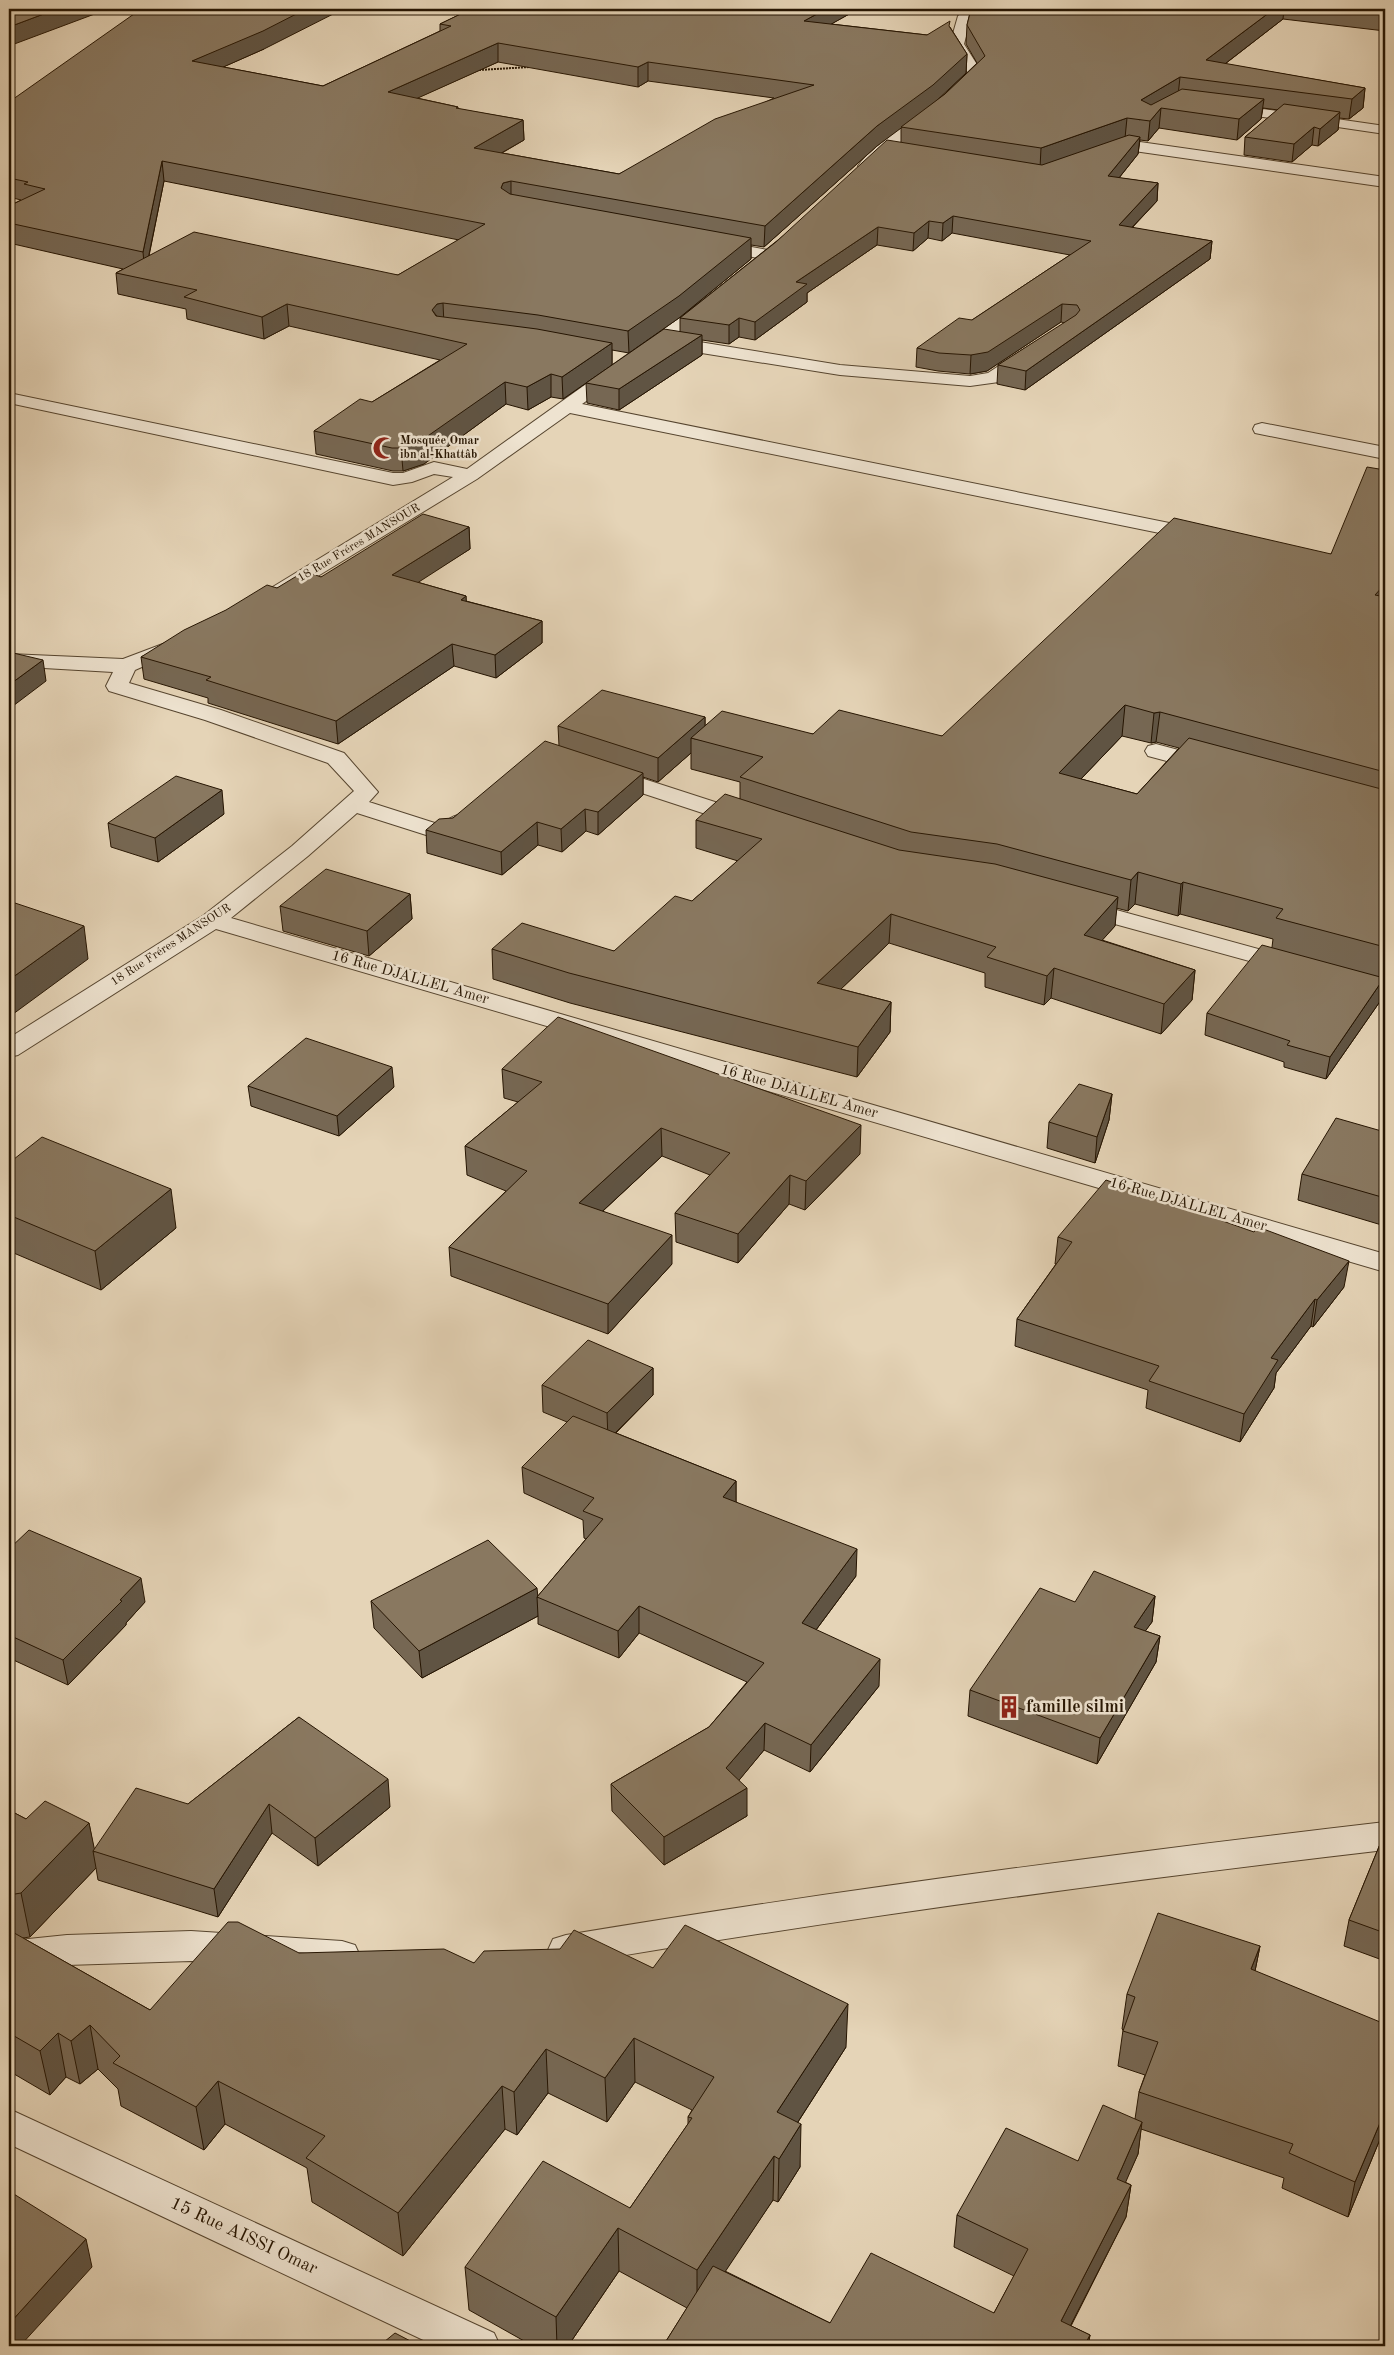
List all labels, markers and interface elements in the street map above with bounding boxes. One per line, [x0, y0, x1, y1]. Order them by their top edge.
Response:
mosque icon: Mosquée Omar ibn al-Khattâb [371, 435, 397, 461]
place label: Mosquée Omar ibn al-Khattâb [400, 435, 479, 461]
street label: 18 Rue Fréres MANSOUR [296, 501, 423, 584]
street label: 18 Rue Fréres MANSOUR [109, 901, 234, 988]
street label: 16 Rue DJALLEL Amer [330, 948, 490, 1008]
street label: 16 Rue DJALLEL Amer [719, 1062, 879, 1122]
street label: 16 Rue DJALLEL Amer [1108, 1175, 1268, 1235]
building icon: famille silmi [996, 1694, 1022, 1720]
place label: famille silmi [1026, 1698, 1124, 1716]
street label: 15 Rue AISSI Omar [168, 2194, 321, 2278]

